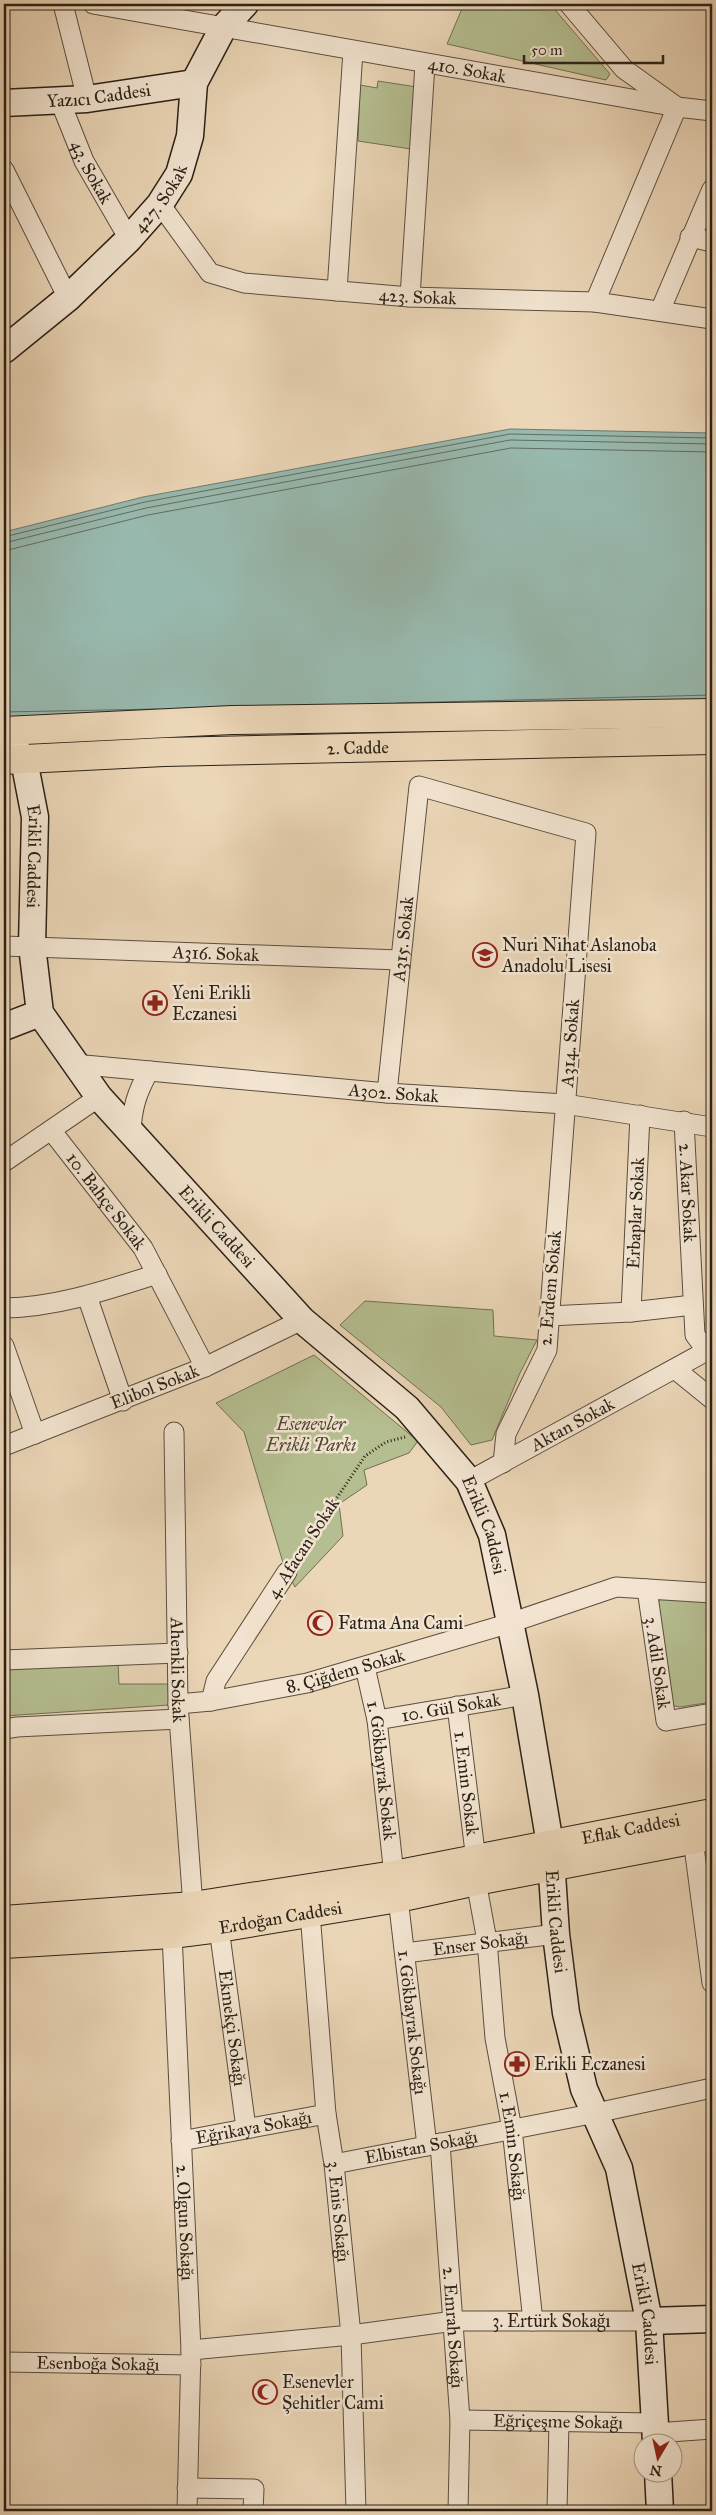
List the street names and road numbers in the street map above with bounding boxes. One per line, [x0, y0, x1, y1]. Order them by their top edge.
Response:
street label: 410. Sokak [426, 52, 509, 88]
street label: Yazıcı Caddesi [46, 79, 152, 112]
street label: 43. Sokak [66, 137, 118, 208]
street label: 427. Sokak [129, 162, 192, 237]
street label: 423. Sokak [378, 283, 457, 309]
street label: 2. Cadde [326, 736, 389, 759]
street label: Erikli Caddesi [22, 803, 46, 908]
street label: A315. Sokak [388, 894, 419, 984]
street label: A316. Sokak [171, 941, 260, 966]
street label: A314. Sokak [556, 998, 584, 1089]
street label: A302. Sokak [347, 1078, 440, 1107]
street label: 2. Akar Sokak [674, 1143, 701, 1244]
street label: 10. Bahçe Sokak [62, 1148, 152, 1255]
street label: Erbaplar Sokak [622, 1156, 649, 1269]
street label: Erikli Caddesi [174, 1181, 260, 1272]
street label: 2. Erdem Sokak [534, 1229, 566, 1347]
street label: Elibol Sokak [107, 1359, 203, 1414]
street label: Aktan Sokak [526, 1392, 619, 1457]
street label: Erikli Caddesi [457, 1472, 511, 1576]
street label: 4. Afacan Sokak [262, 1493, 344, 1603]
street label: 3. Adil Sokak [640, 1615, 675, 1712]
street label: Ahenkli Sokak [166, 1616, 190, 1724]
street label: 8. Çiğdem Sokak [284, 1644, 408, 1698]
street label: 10. Gül Sokak [400, 1688, 503, 1727]
street label: 1. Gökbayrak Sokak [362, 1699, 401, 1842]
street label: 1. Emin Sokak [449, 1730, 484, 1838]
street label: Eflak Caddesi [579, 1808, 682, 1849]
street label: Erikli Caddesi [541, 1869, 572, 1974]
street label: Erdoğan Caddesi [217, 1897, 344, 1939]
street label: Enser Sokağı [431, 1927, 530, 1960]
street label: 1. Gökbayrak Sokağı [393, 1949, 432, 2096]
street label: Ekmekçi Sokağı [214, 1968, 251, 2088]
street label: 1. Emin Sokağı [494, 2090, 531, 2202]
street label: Eğrikaya Sokağı [194, 2106, 314, 2149]
street label: Elbistan Sokağı [363, 2125, 480, 2169]
street label: 3. Enis Sokağı [323, 2160, 355, 2263]
street label: 2. Olgun Sokağı [172, 2164, 199, 2281]
street label: Erikli Caddesi [627, 2261, 663, 2366]
street label: 2. Emrah Sokağı [438, 2266, 469, 2389]
street label: 3. Ertürk Sokağı [492, 2310, 610, 2333]
street label: Esenboğa Sokağı [36, 2352, 160, 2376]
street label: Eğriçeşme Sokağı [493, 2410, 623, 2434]

